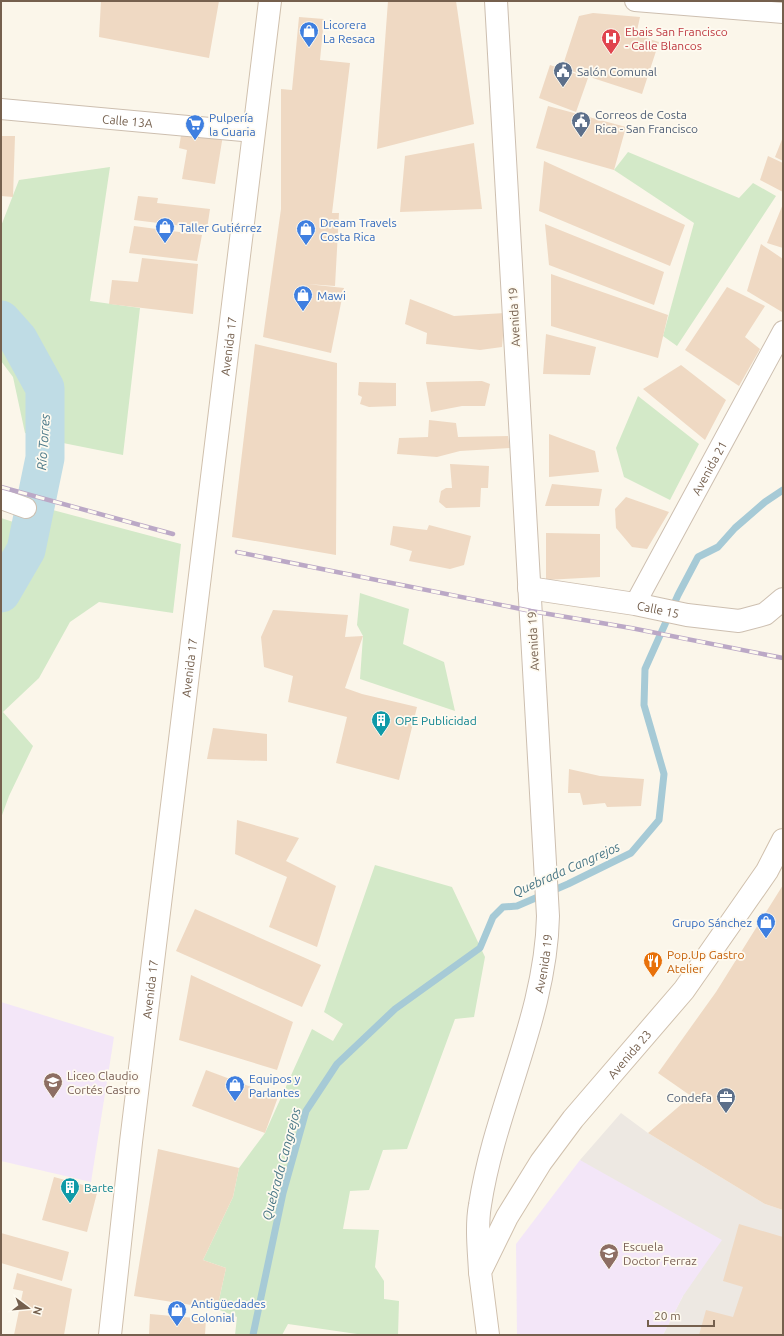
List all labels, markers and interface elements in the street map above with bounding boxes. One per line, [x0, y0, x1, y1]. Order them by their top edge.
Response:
place label: Licorera La Resaca [323, 18, 375, 45]
shop icon: Licorera La Resaca [298, 20, 320, 48]
place label: Ebais San Francisco - Calle Blancos [625, 25, 728, 52]
hospital icon: Ebais San Francisco - Calle Blancos [600, 27, 622, 55]
public building icon: Salón Comunal [552, 60, 574, 88]
place label: Salón Comunal [577, 65, 657, 78]
place label: Correos de Costa Rica - San Francisco [595, 108, 698, 135]
public building icon: Correos de Costa Rica - San Francisco [570, 110, 592, 138]
place label: Pulpería la Guaria [209, 111, 256, 138]
street label: Calle 13A [102, 112, 153, 129]
supermarket icon: Pulpería la Guaria [184, 113, 206, 141]
shop icon: Taller Gutiérrez [154, 216, 176, 244]
place label: Dream Travels Costa Rica [320, 216, 397, 243]
shop icon: Dream Travels Costa Rica [295, 218, 317, 246]
place label: Taller Gutiérrez [179, 221, 262, 234]
shop icon: Mawi [292, 284, 314, 312]
street label: Avenida 19 [506, 287, 522, 347]
place label: Mawi [317, 289, 346, 302]
street label: Avenida 17 [218, 316, 238, 376]
water label: Río Torres [34, 413, 52, 471]
street label: Avenida 21 [689, 439, 729, 497]
street label: Calle 15 [636, 598, 681, 620]
street label: Avenida 19 [525, 611, 541, 671]
street label: Avenida 17 [179, 637, 199, 698]
building icon: OPE Publicidad [370, 709, 392, 737]
place label: OPE Publicidad [395, 714, 477, 727]
water label: Quebrada Cangrejos [510, 839, 623, 900]
shop icon: Grupo Sánchez [755, 911, 777, 939]
place label: Grupo Sánchez [672, 916, 752, 929]
street label: Avenida 19 [532, 934, 554, 994]
place label: Pop.Up Gastro Atelier [667, 948, 744, 975]
restaurant icon: Pop.Up Gastro Atelier [642, 950, 664, 978]
street label: Avenida 17 [140, 959, 160, 1020]
street label: Avenida 23 [605, 1027, 653, 1081]
place label: Liceo Claudio Cortés Castro [67, 1069, 140, 1096]
school or university icon: Liceo Claudio Cortés Castro [42, 1071, 64, 1099]
place label: Equipos y Parlantes [249, 1072, 301, 1099]
shop icon: Equipos y Parlantes [224, 1074, 246, 1102]
office icon: Condefa [715, 1086, 737, 1114]
place label: Condefa [666, 1091, 712, 1104]
water label: Quebrada Cangrejos [259, 1106, 304, 1222]
building icon: Barte [59, 1176, 81, 1204]
place label: Barte [84, 1181, 114, 1194]
place label: Escuela Doctor Ferraz [623, 1240, 697, 1267]
school or university icon: Escuela Doctor Ferraz [598, 1242, 620, 1270]
north arrow [8, 1288, 48, 1328]
place label: Antigüedades Colonial [191, 1297, 266, 1324]
shop icon: Antigüedades Colonial [166, 1299, 188, 1327]
scale bar [648, 1302, 714, 1328]
text: N [31, 1305, 45, 1316]
text: 20 m [654, 1309, 681, 1322]

